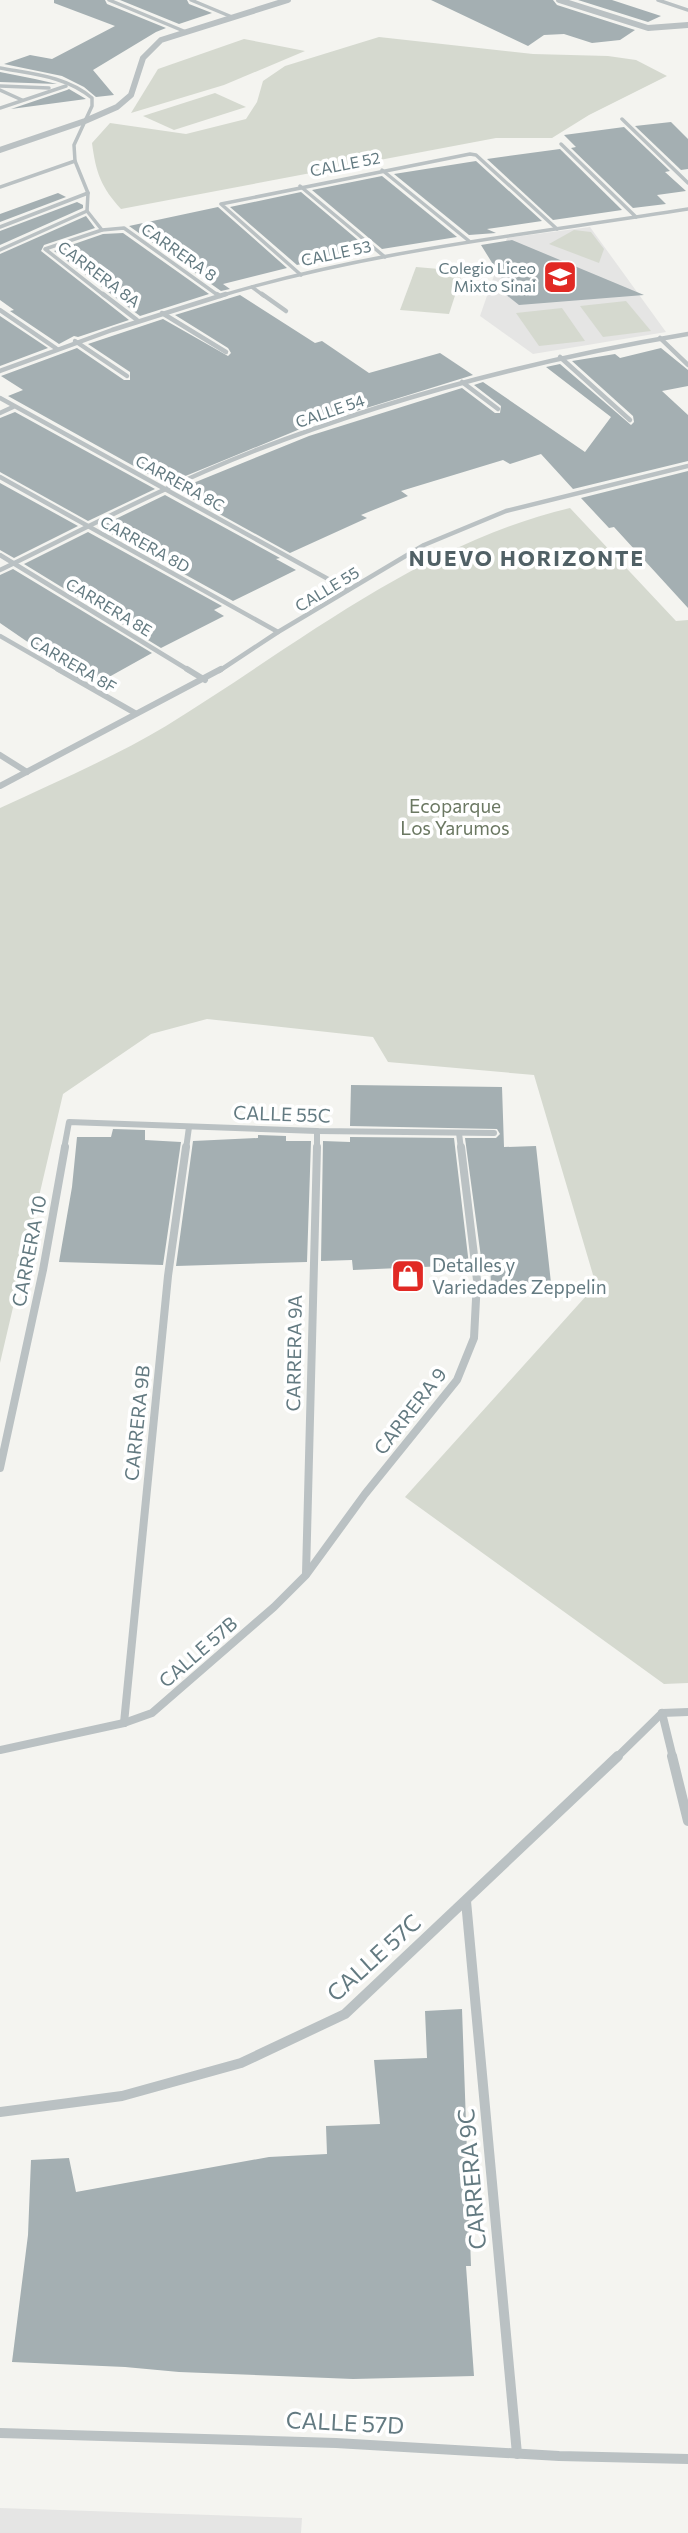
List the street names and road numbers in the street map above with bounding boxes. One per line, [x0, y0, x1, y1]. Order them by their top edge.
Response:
street label: CALLE 52 [308, 147, 382, 180]
street label: CARRERA 8 [138, 219, 221, 284]
street label: CARRERA 8A [54, 236, 144, 311]
street label: CALLE 53 [299, 236, 373, 269]
street label: CALLE 54 [293, 390, 367, 431]
street label: CARRERA 8C [133, 450, 228, 515]
street label: CARRERA 8D [97, 511, 193, 576]
street label: CALLE 55 [291, 562, 362, 615]
street label: CARRERA 8E [63, 573, 156, 640]
street label: CARRERA 8F [27, 631, 120, 696]
street label: CALLE 55C [233, 1100, 331, 1127]
street label: CARRERA 10 [6, 1193, 51, 1308]
street label: CARRERA 9A [281, 1295, 306, 1411]
street label: CARRERA 9 [369, 1363, 451, 1459]
street label: CARRERA 9B [119, 1364, 154, 1482]
street label: CALLE 57B [154, 1611, 241, 1692]
street label: CALLE 57C [321, 1908, 426, 2007]
street label: CARRERA 9C [451, 2107, 491, 2251]
street label: CALLE 57D [285, 2405, 405, 2439]

